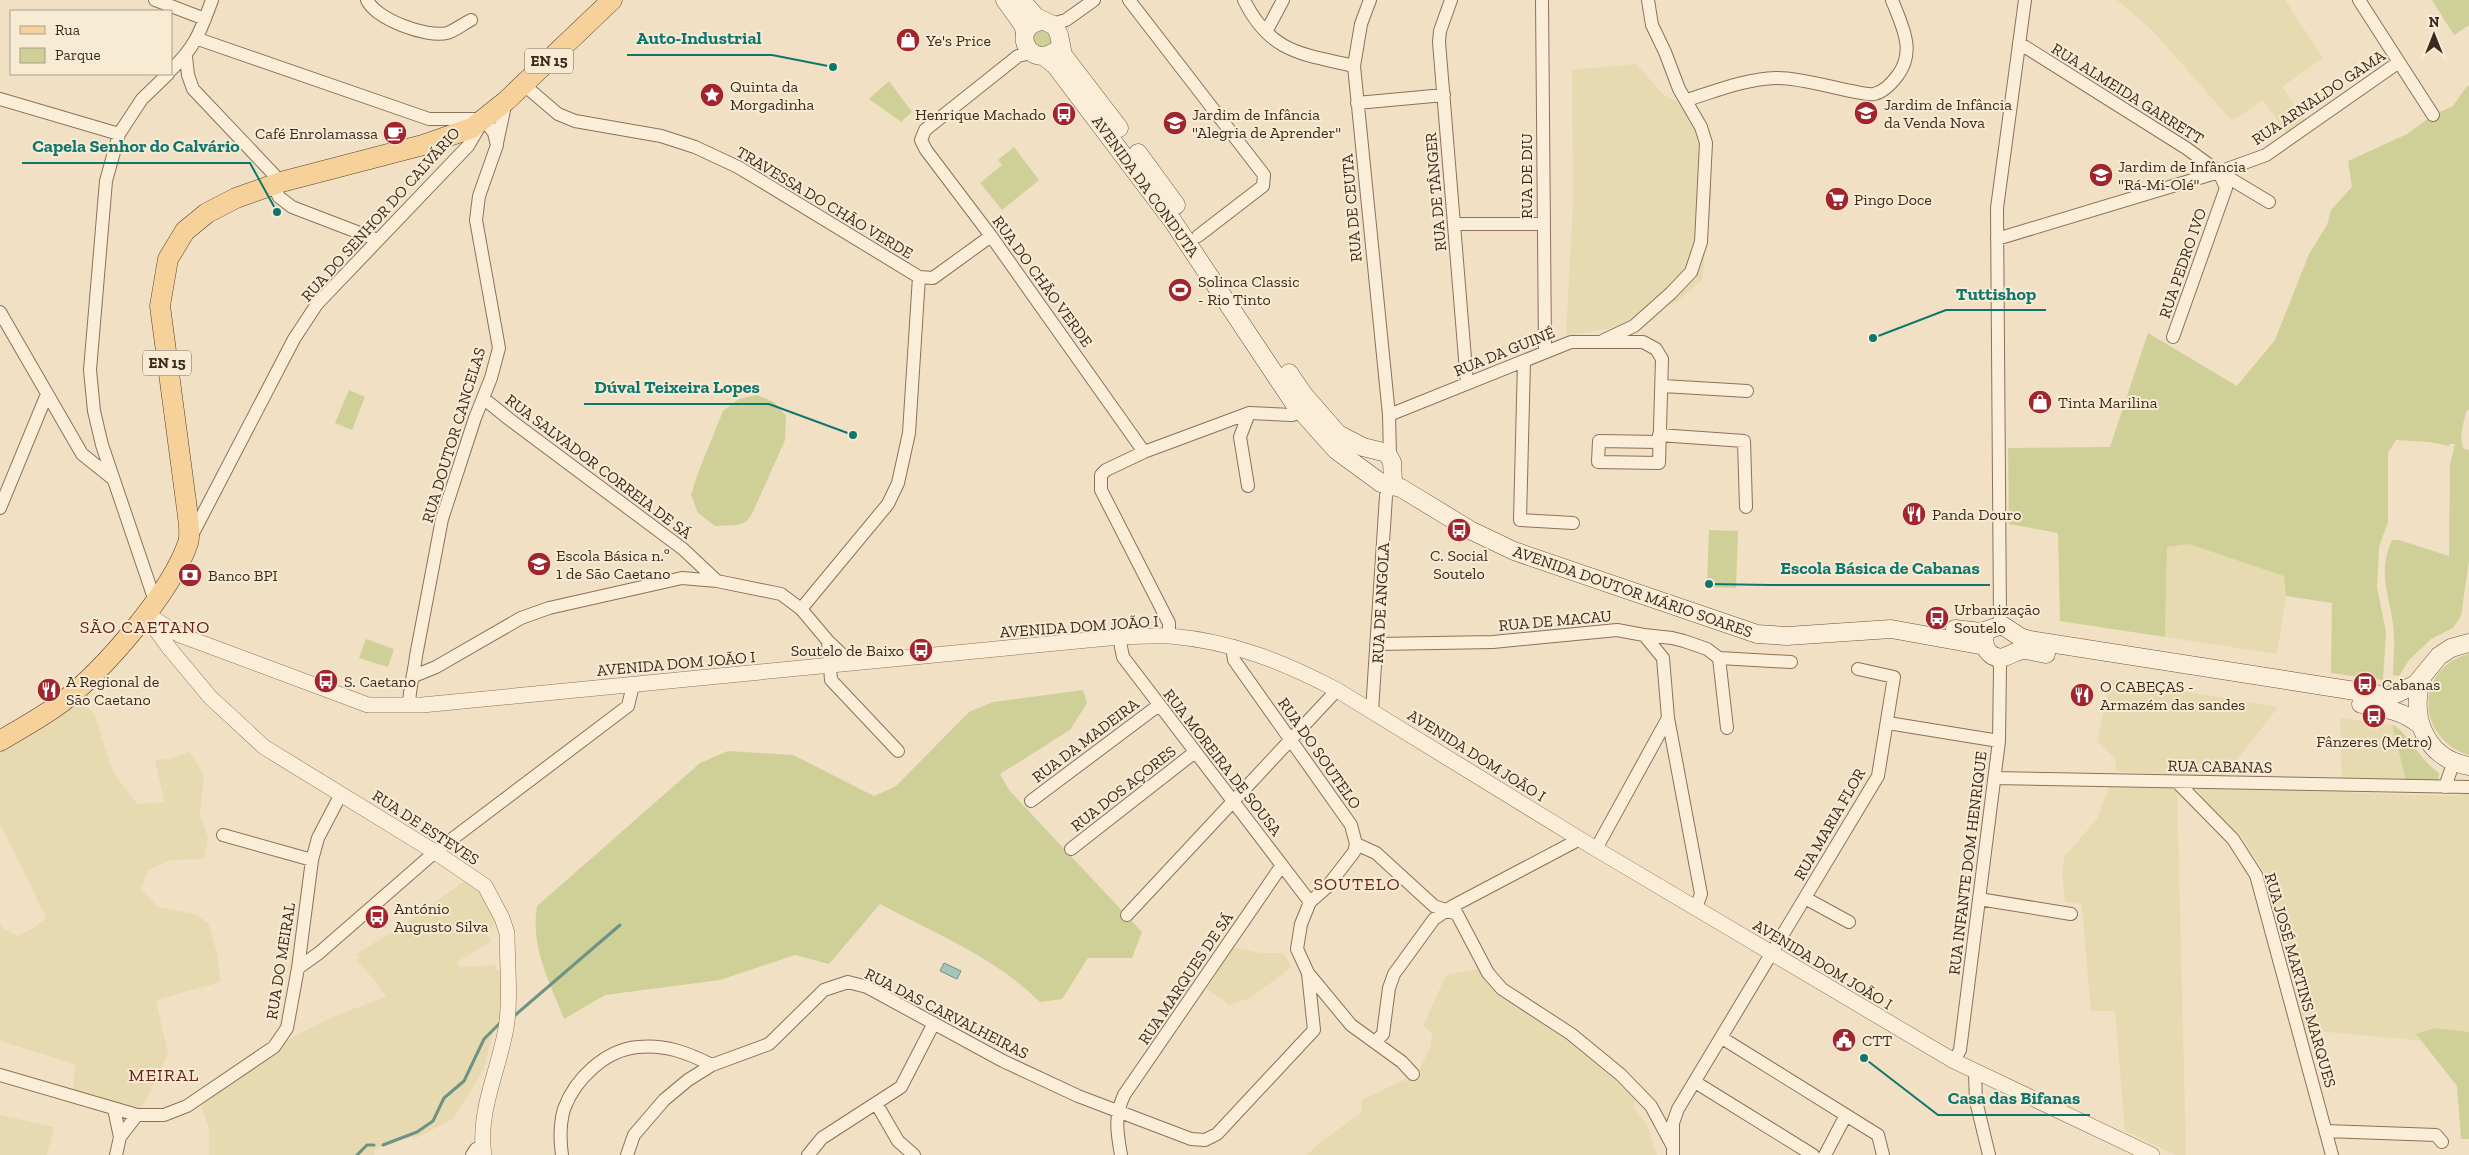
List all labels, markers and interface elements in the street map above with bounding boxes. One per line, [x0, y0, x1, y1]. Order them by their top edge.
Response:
legend [10, 10, 172, 75]
north arrow [2409, 10, 2459, 60]
text: N [2429, 14, 2440, 31]
text: Rua [55, 21, 80, 39]
callout: Auto-Industrial [627, 22, 772, 55]
text: Auto-Industrial [636, 27, 762, 49]
shop icon: Ye's Price [895, 27, 921, 53]
place label: Ye's Price [925, 31, 991, 50]
street label: RUA ALMEIDA GARRETT [2048, 39, 2207, 148]
street label: RUA ARNALDO GAMA [2248, 45, 2389, 149]
text: Parque [55, 46, 101, 64]
road number: EN 15 [525, 48, 573, 74]
place label: Quinta da Morgadinha [730, 77, 815, 114]
place icon: Quinta da Morgadinha [699, 82, 725, 108]
place label: Jardim de Infância da Venda Nova [1884, 95, 2012, 132]
school or university icon: Jardim de Infância da Venda Nova [1853, 100, 1879, 126]
bus stop icon: Henrique Machado [1051, 101, 1077, 127]
place label: Henrique Machado [915, 105, 1046, 124]
place label: Jardim de Infância "Alegria de Aprender" [1192, 105, 1341, 142]
school or university icon: Jardim de Infância "Alegria de Aprender" [1162, 110, 1188, 136]
street label: AVENIDA DA CONDUTA [1088, 112, 1204, 261]
cafe icon: Café Enrolamassa [382, 120, 408, 146]
street label: RUA DO SENHOR DO CALVÁRIO [297, 123, 464, 305]
place label: Café Enrolamassa [255, 124, 378, 143]
callout: Capela Senhor do Calvário [22, 130, 250, 163]
street label: RUA DE TÂNGER [1421, 132, 1450, 252]
street label: RUA DE DIU [1517, 133, 1536, 219]
text: Capela Senhor do Calvário [32, 135, 240, 157]
street label: TRAVESSA DO CHÃO VERDE [733, 142, 917, 263]
street label: RUA DE CEUTA [1337, 152, 1366, 263]
place label: Jardim de Infância "Rá-Mi-Olé" [2118, 157, 2246, 194]
school or university icon: Jardim de Infância "Rá-Mi-Olé" [2088, 162, 2114, 188]
supermarket icon: Pingo Doce [1824, 186, 1850, 212]
place label: Pingo Doce [1854, 190, 1932, 209]
street label: RUA PEDRO IVO [2155, 205, 2210, 321]
street label: RUA DO CHÃO VERDE [989, 212, 1097, 351]
place label: Solinca Classic - Rio Tinto [1198, 272, 1300, 309]
sports icon: Solinca Classic - Rio Tinto [1167, 277, 1193, 303]
callout: Tuttishop [1946, 277, 2046, 310]
text: Tuttishop [1956, 283, 2036, 305]
street label: RUA DA GUINÉ [1451, 323, 1557, 380]
street label: RUA DOUTOR CANCELAS [418, 345, 489, 525]
road number: EN 15 [143, 350, 191, 376]
callout: Dúval Teixeira Lopes [584, 371, 769, 404]
text: Dúval Teixeira Lopes [594, 376, 760, 398]
shop icon: Tinta Marilina [2027, 389, 2053, 415]
street label: RUA SALVADOR CORREIA DE SÁ [502, 390, 696, 543]
place label: Tinta Marilina [2058, 393, 2158, 412]
restaurant icon: Panda Douro [1901, 501, 1927, 527]
place label: Panda Douro [1932, 505, 2022, 524]
bus stop icon: C. Social Soutelo [1446, 517, 1472, 543]
street label: RUA DE ANGOLA [1368, 541, 1393, 664]
street label: AVENIDA DOUTOR MÁRIO SOARES [1511, 541, 1755, 641]
place label: Escola Básica n.º 1 de São Caetano [556, 546, 670, 583]
place label: C. Social Soutelo [1430, 546, 1488, 583]
school or university icon: Escola Básica n.º 1 de São Caetano [526, 551, 552, 577]
callout: Escola Básica de Cabanas [1770, 552, 1990, 585]
text: Escola Básica de Cabanas [1780, 557, 1980, 579]
bank icon: Banco BPI [177, 562, 203, 588]
place label: Banco BPI [208, 566, 278, 585]
place label: Urbanização Soutelo [1954, 600, 2040, 637]
bus stop icon: Urbanização Soutelo [1924, 605, 1950, 631]
street label: RUA DE MACAU [1498, 606, 1612, 635]
street label: AVENIDA DOM JOÃO I [999, 611, 1159, 642]
district label: SÃO CAETANO [80, 616, 210, 638]
bus stop icon: Soutelo de Baixo [908, 637, 934, 663]
place label: Soutelo de Baixo [791, 641, 904, 660]
street label: AVENIDA DOM JOÃO I [596, 647, 756, 680]
bus stop icon: S. Caetano [313, 668, 339, 694]
bus stop icon: Cabanas [2352, 671, 2378, 697]
place label: A Regional de São Caetano [66, 672, 159, 709]
place label: S. Caetano [344, 672, 416, 691]
place label: Cabanas [2382, 675, 2440, 694]
restaurant icon: A Regional de São Caetano [36, 677, 62, 703]
place label: O CABEÇAS - Armazém das sandes [2100, 677, 2245, 714]
restaurant icon: O CABEÇAS - Armazém das sandes [2069, 682, 2095, 708]
street label: RUA MOREIRA DE SOUSA [1159, 685, 1286, 840]
street label: RUA DA MADEIRA [1028, 694, 1143, 787]
street label: RUA DO SOUTELO [1274, 694, 1365, 813]
bus stop icon: Fânzeres (Metro) [2361, 703, 2387, 729]
street label: AVENIDA DOM JOÃO I [1404, 705, 1549, 806]
place label: Fânzeres (Metro) [2316, 732, 2432, 751]
street label: RUA DOS AÇORES [1067, 741, 1180, 835]
street label: RUA INFANTE DOM HENRIQUE [1944, 750, 1991, 976]
street label: RUA CABANAS [2167, 756, 2273, 777]
street label: RUA MARIA FLOR [1790, 765, 1869, 884]
street label: RUA DE ESTEVES [369, 786, 483, 869]
street label: RUA JOSÉ MARTINS MARQUES [2261, 871, 2340, 1090]
district label: SOUTELO [1313, 873, 1401, 895]
place label: António Augusto Silva [394, 899, 489, 936]
street label: RUA DO MEIRAL [262, 901, 299, 1021]
bus stop icon: António Augusto Silva [364, 904, 390, 930]
street label: RUA MARQUES DE SÁ [1134, 908, 1237, 1048]
street label: AVENIDA DOM JOÃO I [1750, 915, 1896, 1014]
street label: RUA DAS CARVALHEIRAS [862, 964, 1032, 1063]
public building icon: CTT [1831, 1027, 1857, 1053]
place label: CTT [1862, 1031, 1892, 1050]
district label: MEIRAL [129, 1064, 199, 1086]
callout: Casa das Bifanas [1938, 1082, 2090, 1115]
text: Casa das Bifanas [1948, 1087, 2080, 1109]

